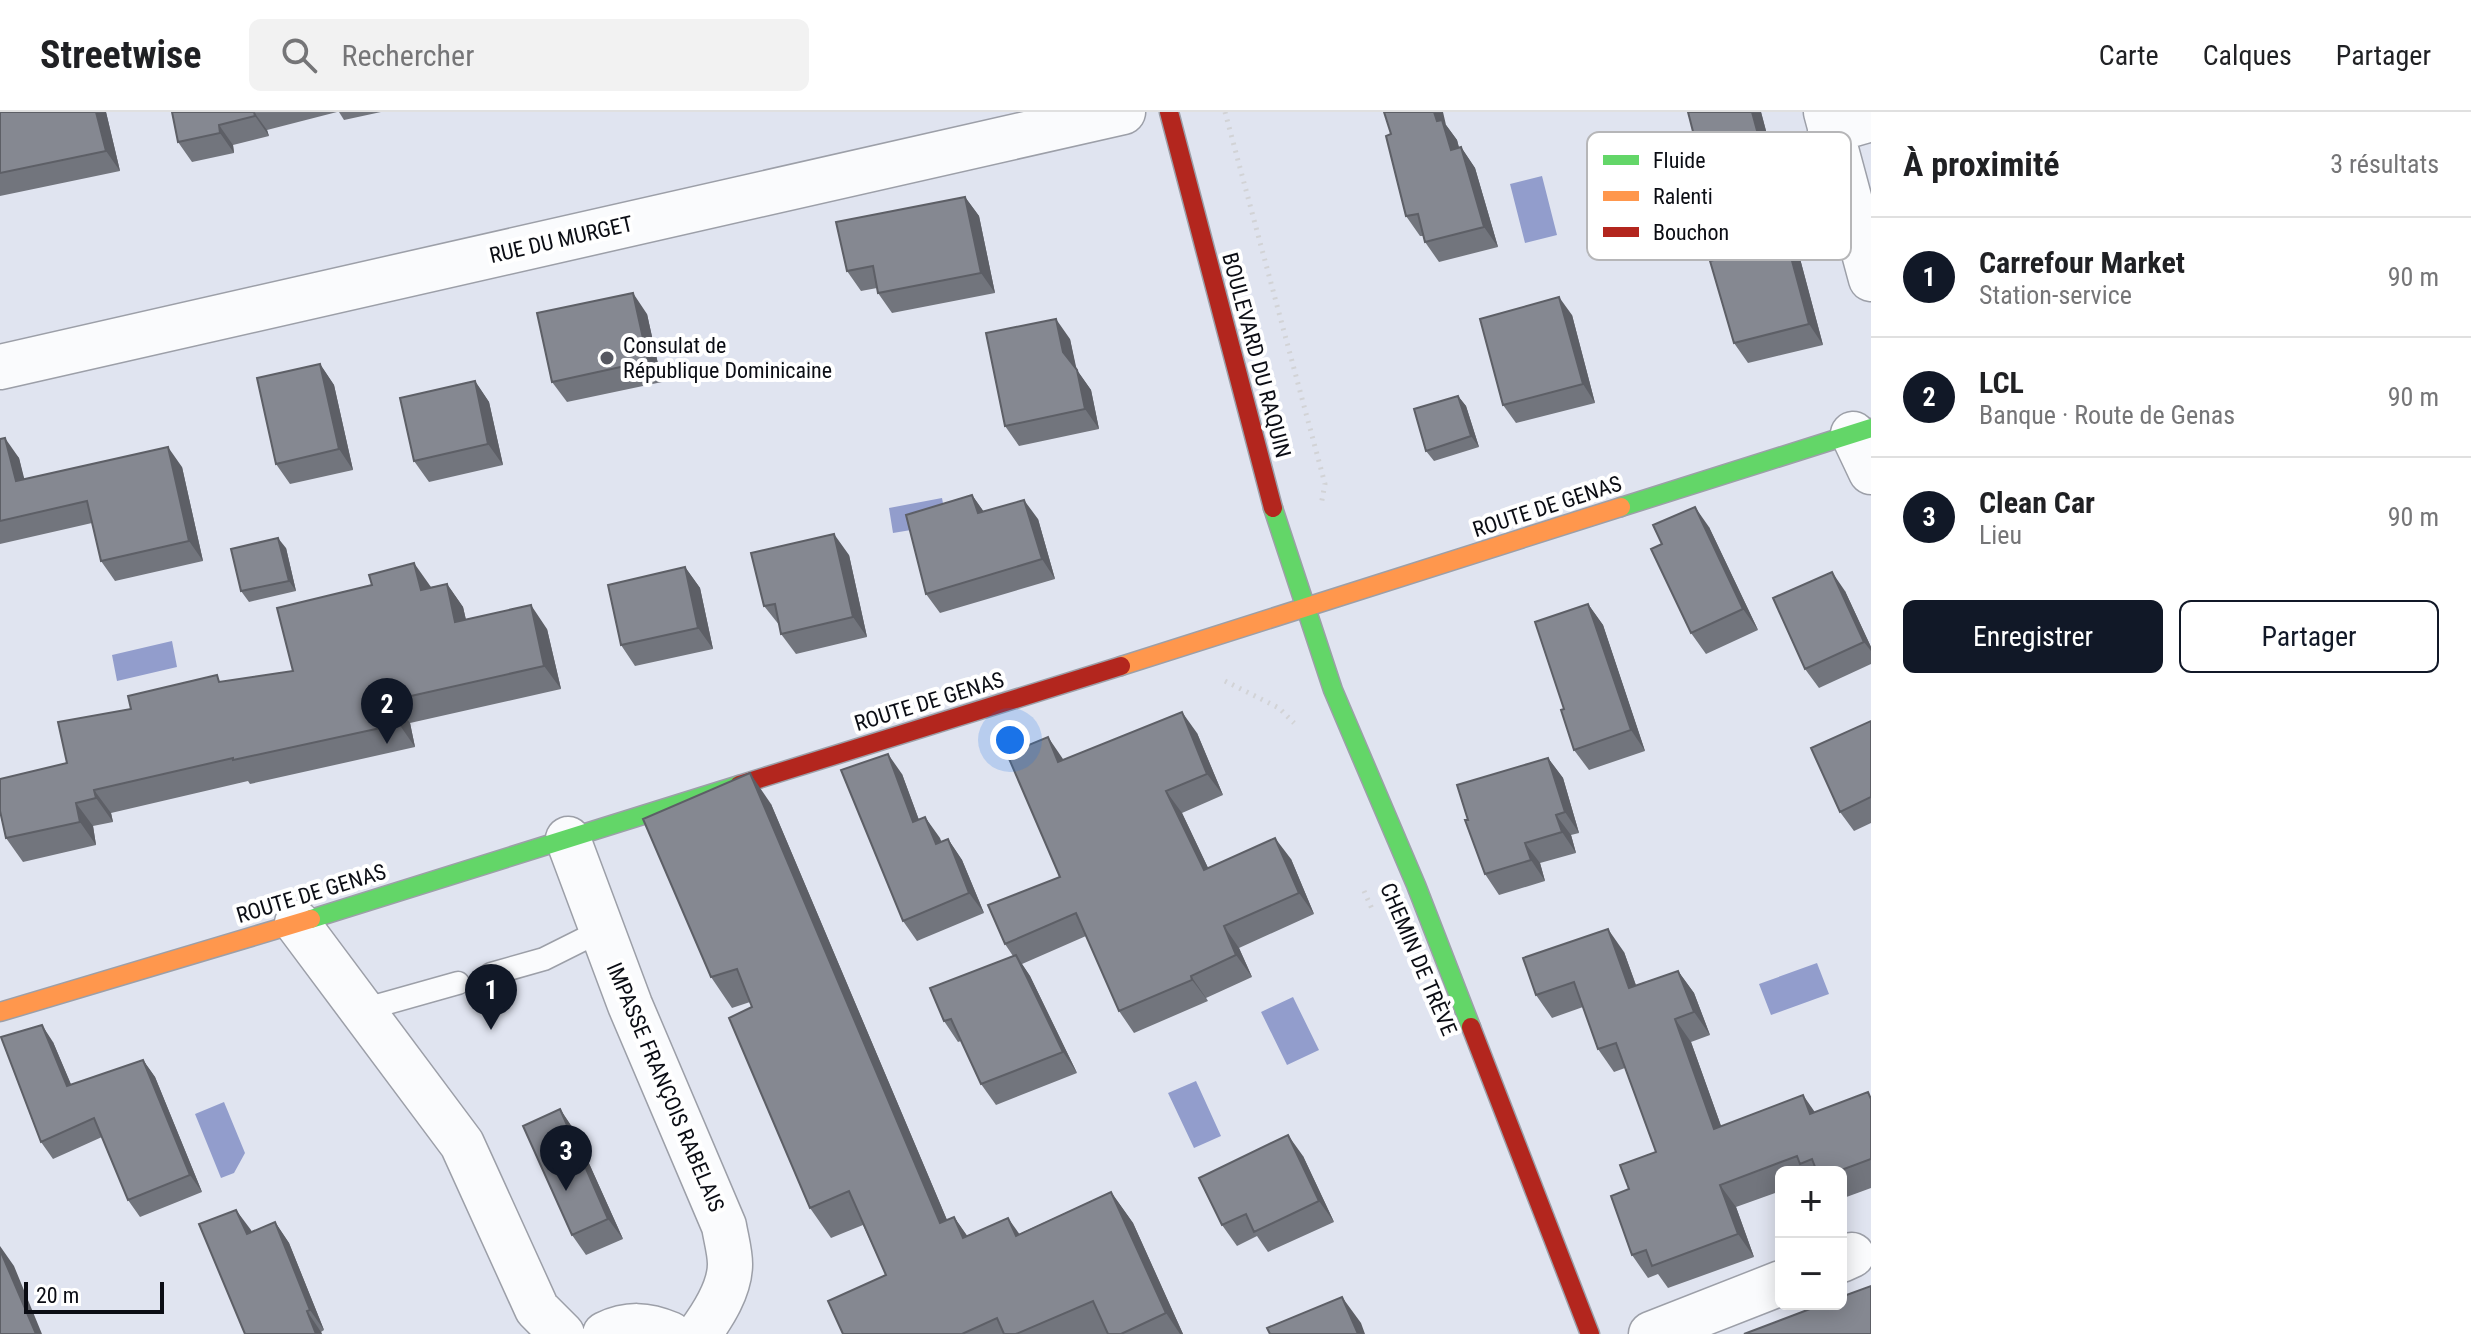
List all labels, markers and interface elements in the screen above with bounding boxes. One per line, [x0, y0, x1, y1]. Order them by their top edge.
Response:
search box [249, 19, 809, 91]
text: Streetwise [40, 33, 201, 77]
icon: search [277, 33, 321, 77]
text: Rechercher [341, 38, 474, 73]
text: Carte [2099, 39, 2159, 72]
text: Calques [2203, 39, 2292, 72]
text: Partager [2336, 39, 2431, 72]
legend [1587, 132, 1851, 260]
text: À proximité [1903, 144, 2060, 184]
text: Fluide [1653, 148, 1706, 173]
text: 3 résultats [2330, 149, 2439, 179]
text: Ralenti [1653, 184, 1713, 209]
street label: RUE DU MURGET [487, 211, 635, 268]
text: Bouchon [1653, 220, 1729, 245]
text: Carrefour Market [1979, 245, 2185, 280]
street label: BOULEVARD DU RAQUIN [1217, 250, 1296, 460]
text: 1 [1922, 262, 1936, 292]
text: 90 m [2388, 262, 2439, 292]
text: Station-service [1979, 280, 2132, 310]
place label: Consulat de République Dominicaine [623, 333, 832, 383]
marker: Consulat de République Dominicaine [598, 349, 616, 367]
text: LCL [1979, 365, 2024, 400]
text: 2 [1922, 382, 1936, 412]
text: 90 m [2388, 382, 2439, 412]
text: Banque · Route de Genas [1979, 400, 2235, 430]
street label: ROUTE DE GENAS [1470, 471, 1625, 542]
text: Clean Car [1979, 485, 2095, 520]
text: 3 [1922, 502, 1936, 532]
text: 90 m [2388, 502, 2439, 532]
text: Lieu [1979, 520, 2022, 550]
button: Enregistrer [1903, 600, 2163, 673]
button: Partager [2179, 600, 2439, 673]
street label: ROUTE DE GENAS [851, 667, 1007, 736]
pin: 2 [361, 678, 413, 744]
your location [990, 720, 1030, 760]
street label: ROUTE DE GENAS [233, 859, 389, 928]
street label: CHEMIN DE TRÈVE [1375, 879, 1462, 1039]
street label: IMPASSE FRANÇOIS RABELAIS [602, 959, 729, 1215]
pin: 1 [465, 964, 517, 1030]
pin: 3 [540, 1125, 592, 1191]
map controls [1775, 1166, 1847, 1310]
button: + [1775, 1166, 1847, 1238]
button: − [1775, 1238, 1847, 1310]
scale bar [24, 1278, 164, 1314]
text: 20 m [36, 1283, 79, 1308]

